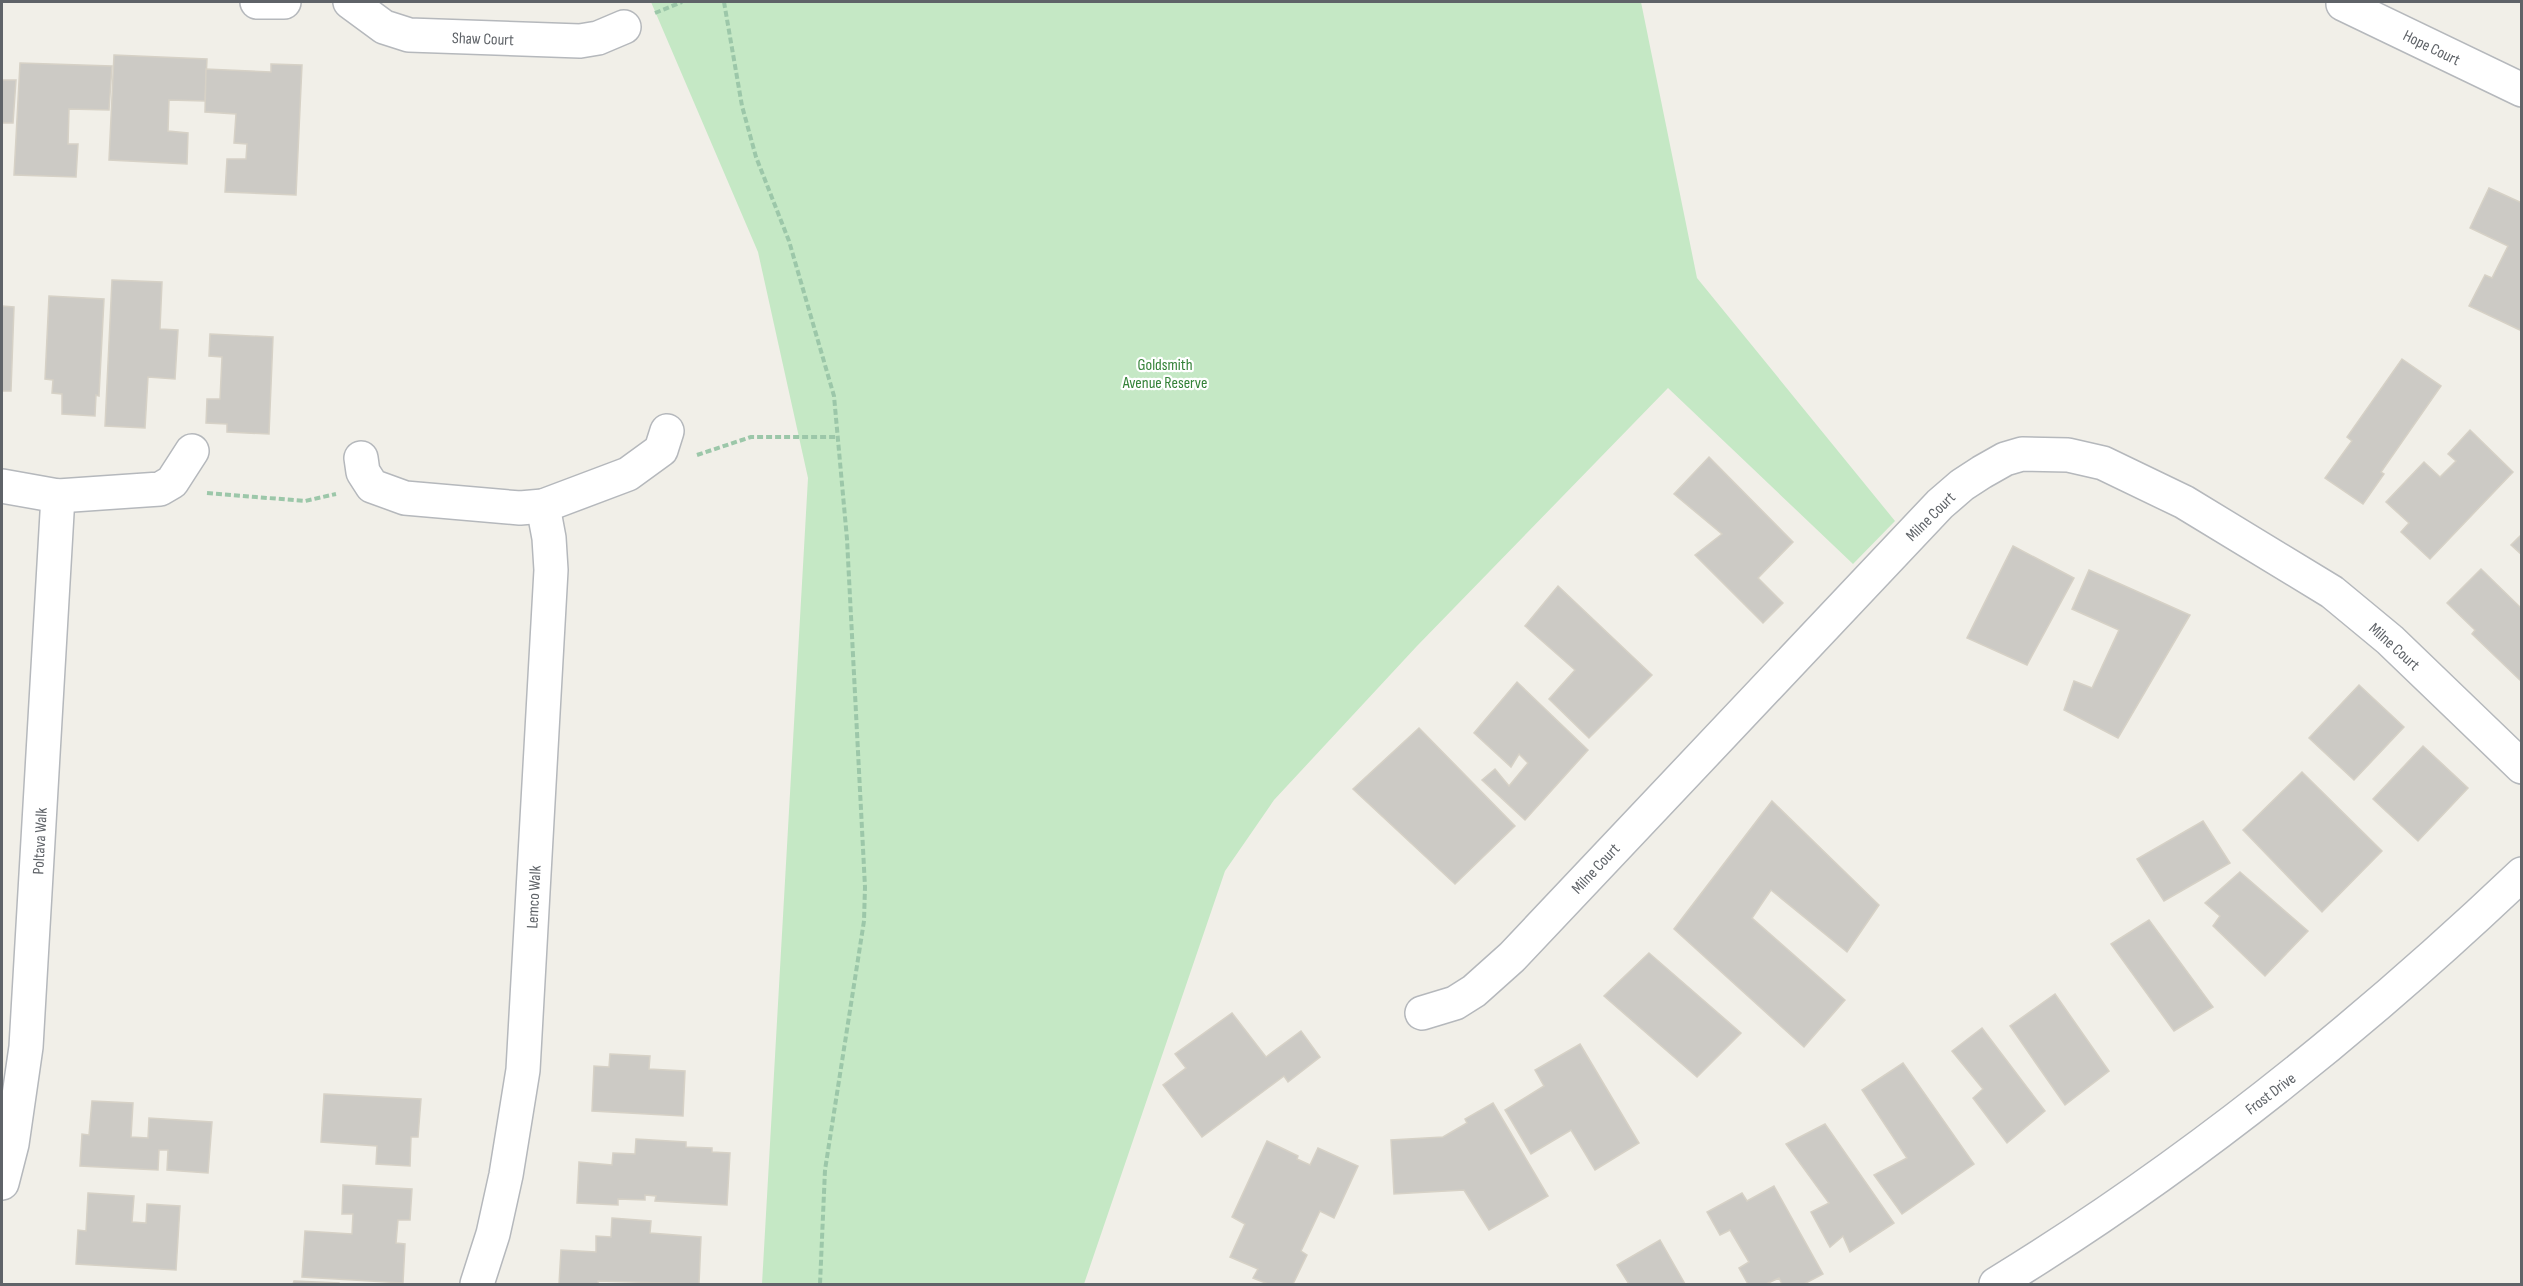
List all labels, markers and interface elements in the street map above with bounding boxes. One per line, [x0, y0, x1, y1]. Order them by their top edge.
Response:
street label: Hope Court [2400, 26, 2463, 70]
street label: Shaw Court [452, 29, 514, 50]
park label: Goldsmith Avenue Reserve [1122, 356, 1207, 393]
street label: Milne Court [1902, 488, 1960, 546]
street label: Milne Court [2365, 619, 2423, 675]
street label: Poltava Walk [29, 807, 52, 875]
street label: Milne Court [1568, 840, 1624, 898]
street label: Lemco Walk [523, 865, 546, 929]
street label: Frost Drive [2242, 1069, 2300, 1119]

